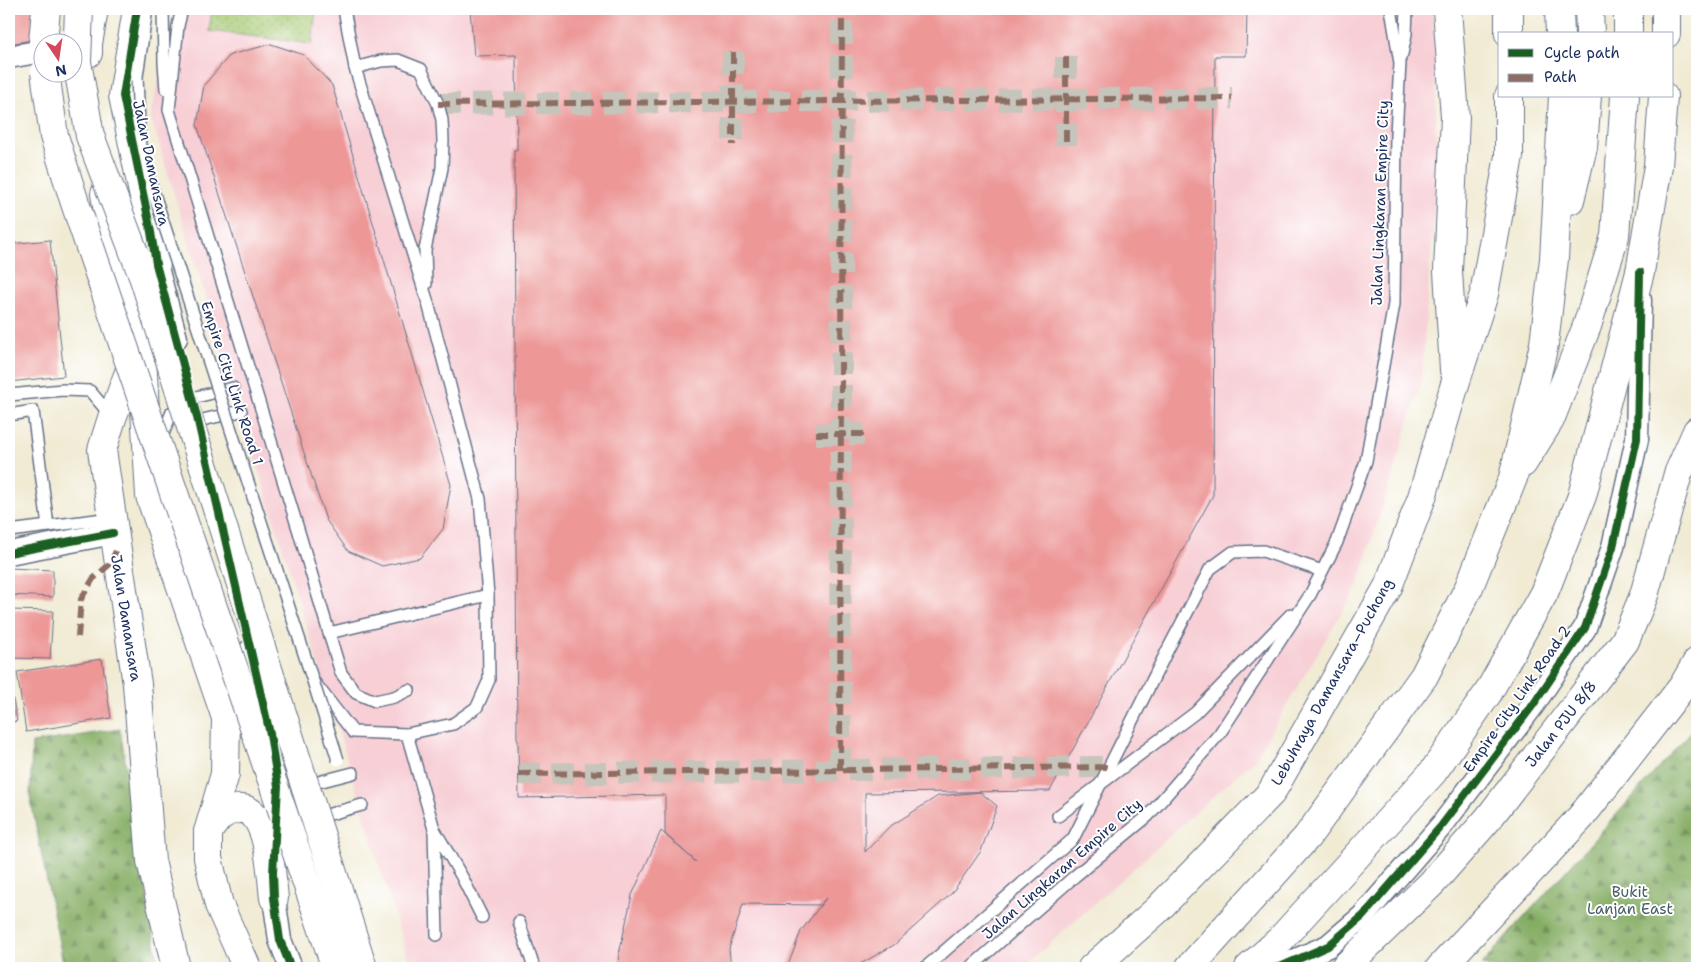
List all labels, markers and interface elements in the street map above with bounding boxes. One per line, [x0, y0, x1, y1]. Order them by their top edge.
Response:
north arrow [32, 32, 82, 82]
legend [1498, 32, 1674, 98]
text: Cycle path [1544, 43, 1620, 63]
text: N [53, 61, 68, 81]
text: Path [1544, 67, 1577, 87]
street label: Jalan Damansara [128, 98, 174, 228]
street label: Jalan Lingkaran Empire City [1366, 100, 1394, 306]
street label: Empire City Link Road 1 [196, 299, 268, 467]
street label: Jalan Damansara [106, 553, 146, 684]
street label: Lebuhraya Damansara–Puchong [1266, 575, 1398, 789]
street label: Empire City Link Road 2 [1459, 621, 1575, 777]
street label: Jalan PJU 8/8 [1521, 677, 1601, 771]
street label: Jalan Lingkaran Empire City [978, 794, 1146, 944]
park label: Bukit Lanjan East [1587, 882, 1673, 919]

